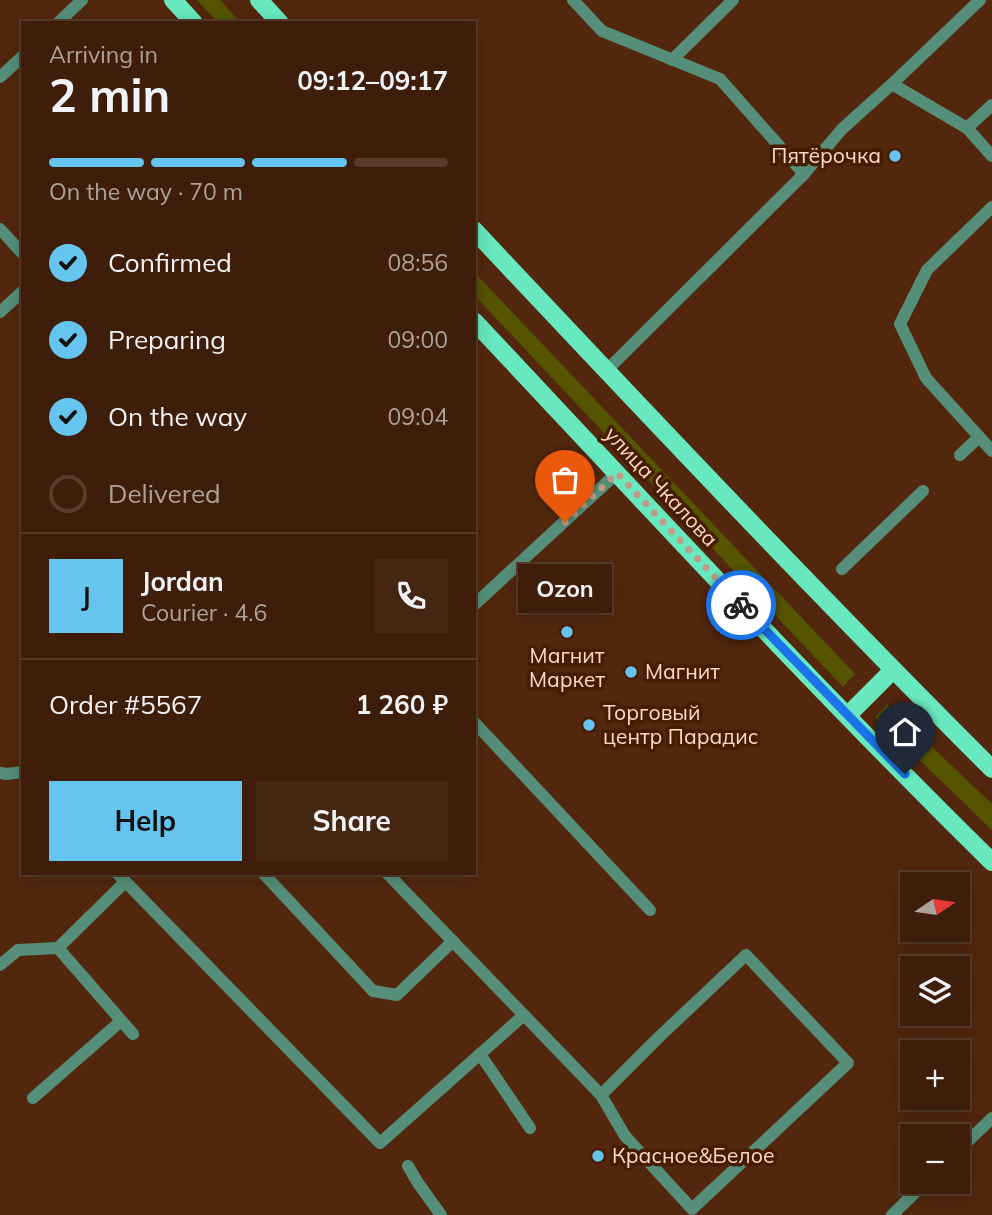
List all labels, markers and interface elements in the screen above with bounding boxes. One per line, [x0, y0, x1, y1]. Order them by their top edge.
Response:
text: Arriving in [49, 40, 158, 69]
text: 09:12–09:17 [297, 64, 448, 97]
text: 2 min [49, 66, 170, 124]
place label: Пятёрочка [771, 142, 881, 168]
marker: Пятёрочка [887, 148, 903, 164]
text: On the way · 70 m [49, 177, 243, 206]
icon: check [49, 244, 87, 282]
text: Confirmed [108, 246, 232, 279]
text: 08:56 [388, 248, 448, 277]
icon: check [49, 321, 87, 359]
text: Preparing [108, 323, 226, 356]
text: 09:00 [388, 325, 448, 354]
icon: check [49, 398, 87, 436]
text: On the way [108, 400, 247, 433]
text: 09:04 [388, 402, 448, 431]
street label: улица Чкалова [600, 421, 724, 552]
pin [535, 450, 595, 522]
icon: bag [546, 461, 584, 499]
text: Delivered [108, 477, 221, 510]
button: phone [374, 559, 448, 633]
callout: Ozon [518, 564, 612, 613]
text: Jordan [141, 565, 224, 598]
courier [706, 570, 776, 640]
text: Ozon [536, 574, 594, 603]
text: J [81, 580, 91, 613]
icon: bike [722, 586, 760, 624]
text: Courier · 4.6 [141, 598, 267, 627]
marker: Магнит Маркет [559, 624, 575, 640]
place label: Магнит Маркет [529, 642, 606, 692]
place label: Магнит [645, 658, 720, 684]
marker: Магнит [623, 664, 639, 680]
text: Order #5567 [49, 688, 202, 721]
text: 1 260 ₽ [356, 688, 448, 721]
place label: Торговый центр Парадис [603, 699, 758, 749]
pin [875, 702, 935, 774]
icon: home [886, 713, 924, 751]
marker: Торговый центр Парадис [581, 717, 597, 733]
button: Help [49, 781, 242, 861]
button: Share [256, 781, 448, 861]
north arrow [900, 872, 970, 942]
map controls [900, 872, 970, 1194]
button: layers [900, 956, 970, 1026]
button: + [900, 1040, 970, 1110]
button: − [900, 1124, 970, 1194]
place label: Красное&Белое [612, 1142, 775, 1168]
marker: Красное&Белое [590, 1148, 606, 1164]

